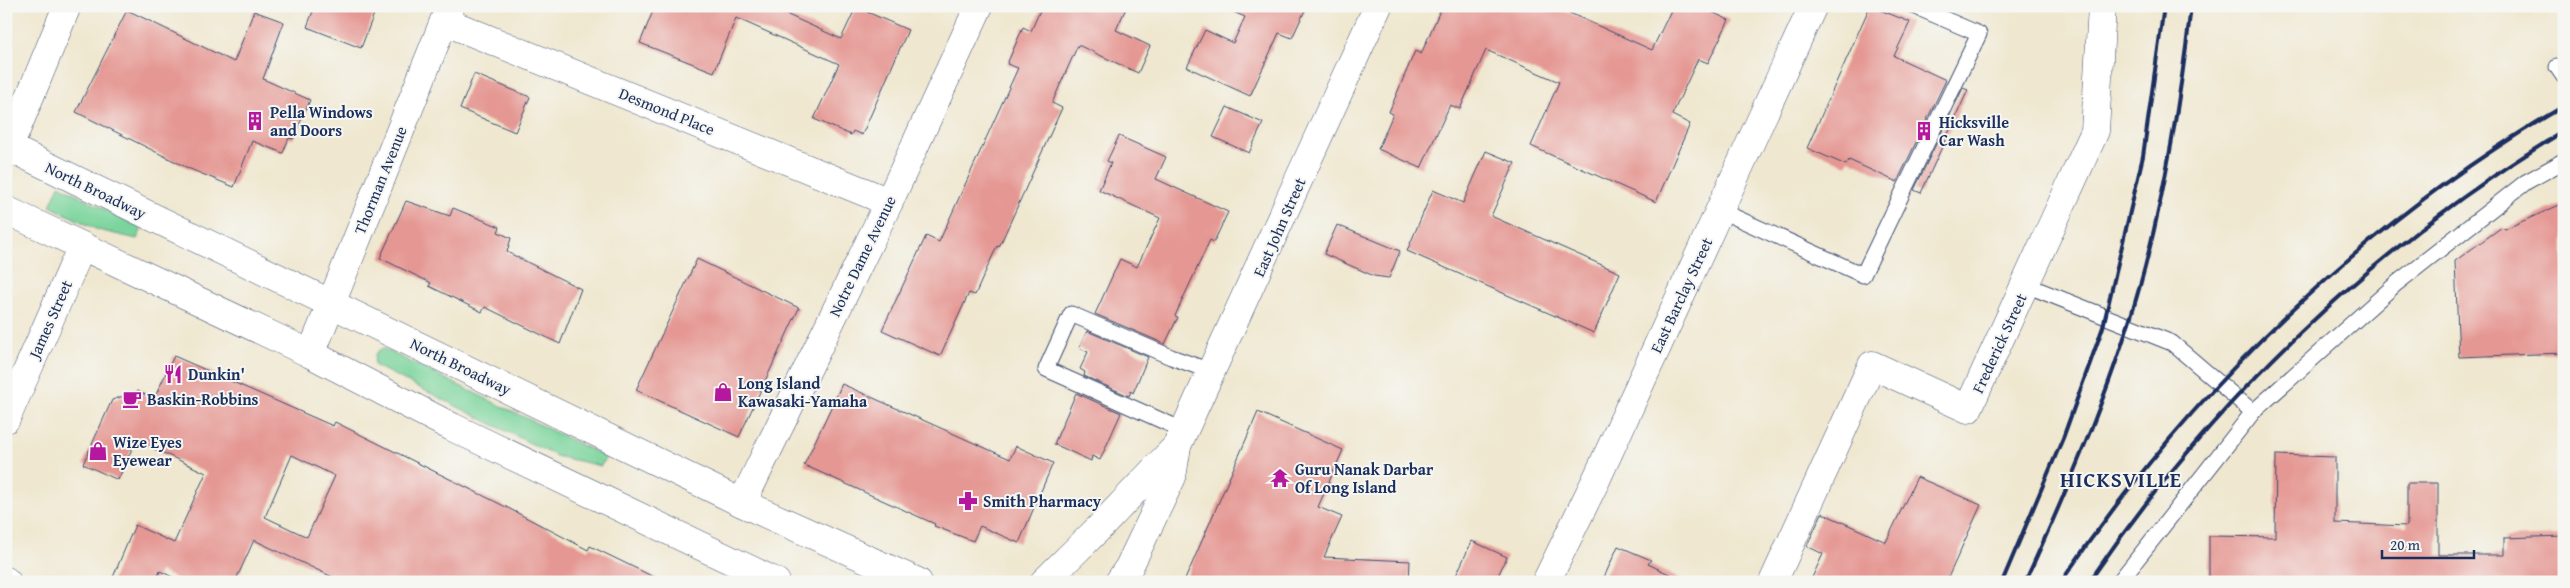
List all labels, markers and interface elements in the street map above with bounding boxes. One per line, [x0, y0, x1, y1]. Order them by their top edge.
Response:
street label: Desmond Place [616, 81, 718, 141]
place label: Pella Windows and Doors [270, 100, 373, 142]
building icon: Pella Windows and Doors [244, 110, 266, 132]
place label: Hicksville Car Wash [1939, 110, 2009, 152]
building icon: Hicksville Car Wash [1913, 120, 1935, 142]
street label: Thorman Avenue [347, 122, 413, 238]
street label: North Broadway [41, 155, 151, 225]
street label: East John Street [1246, 173, 1312, 280]
street label: Notre Dame Avenue [822, 191, 902, 321]
street label: East Barclay Street [1644, 233, 1718, 357]
street label: James Street [21, 276, 78, 364]
street label: Frederick Street [1965, 289, 2033, 397]
street label: North Broadway [406, 331, 516, 401]
place label: Dunkin' [188, 362, 245, 386]
restaurant icon: Dunkin' [162, 363, 184, 385]
place label: Long Island Kawasaki-Yamaha [738, 371, 868, 413]
shop icon: Long Island Kawasaki-Yamaha [712, 381, 734, 403]
place label: Baskin-Robbins [147, 387, 259, 411]
cafe icon: Baskin-Robbins [121, 388, 143, 410]
place label: Wize Eyes Eyewear [113, 430, 182, 472]
shop icon: Wize Eyes Eyewear [87, 440, 109, 462]
place label: Guru Nanak Darbar Of Long Island [1295, 457, 1434, 499]
district label: HICKSVILLE [2060, 464, 2182, 495]
temple icon: Guru Nanak Darbar Of Long Island [1269, 467, 1291, 489]
place label: Smith Pharmacy [983, 489, 1102, 513]
pharmacy icon: Smith Pharmacy [957, 490, 979, 512]
scale bar [2382, 528, 2475, 560]
text: 20 m [2390, 534, 2421, 555]

